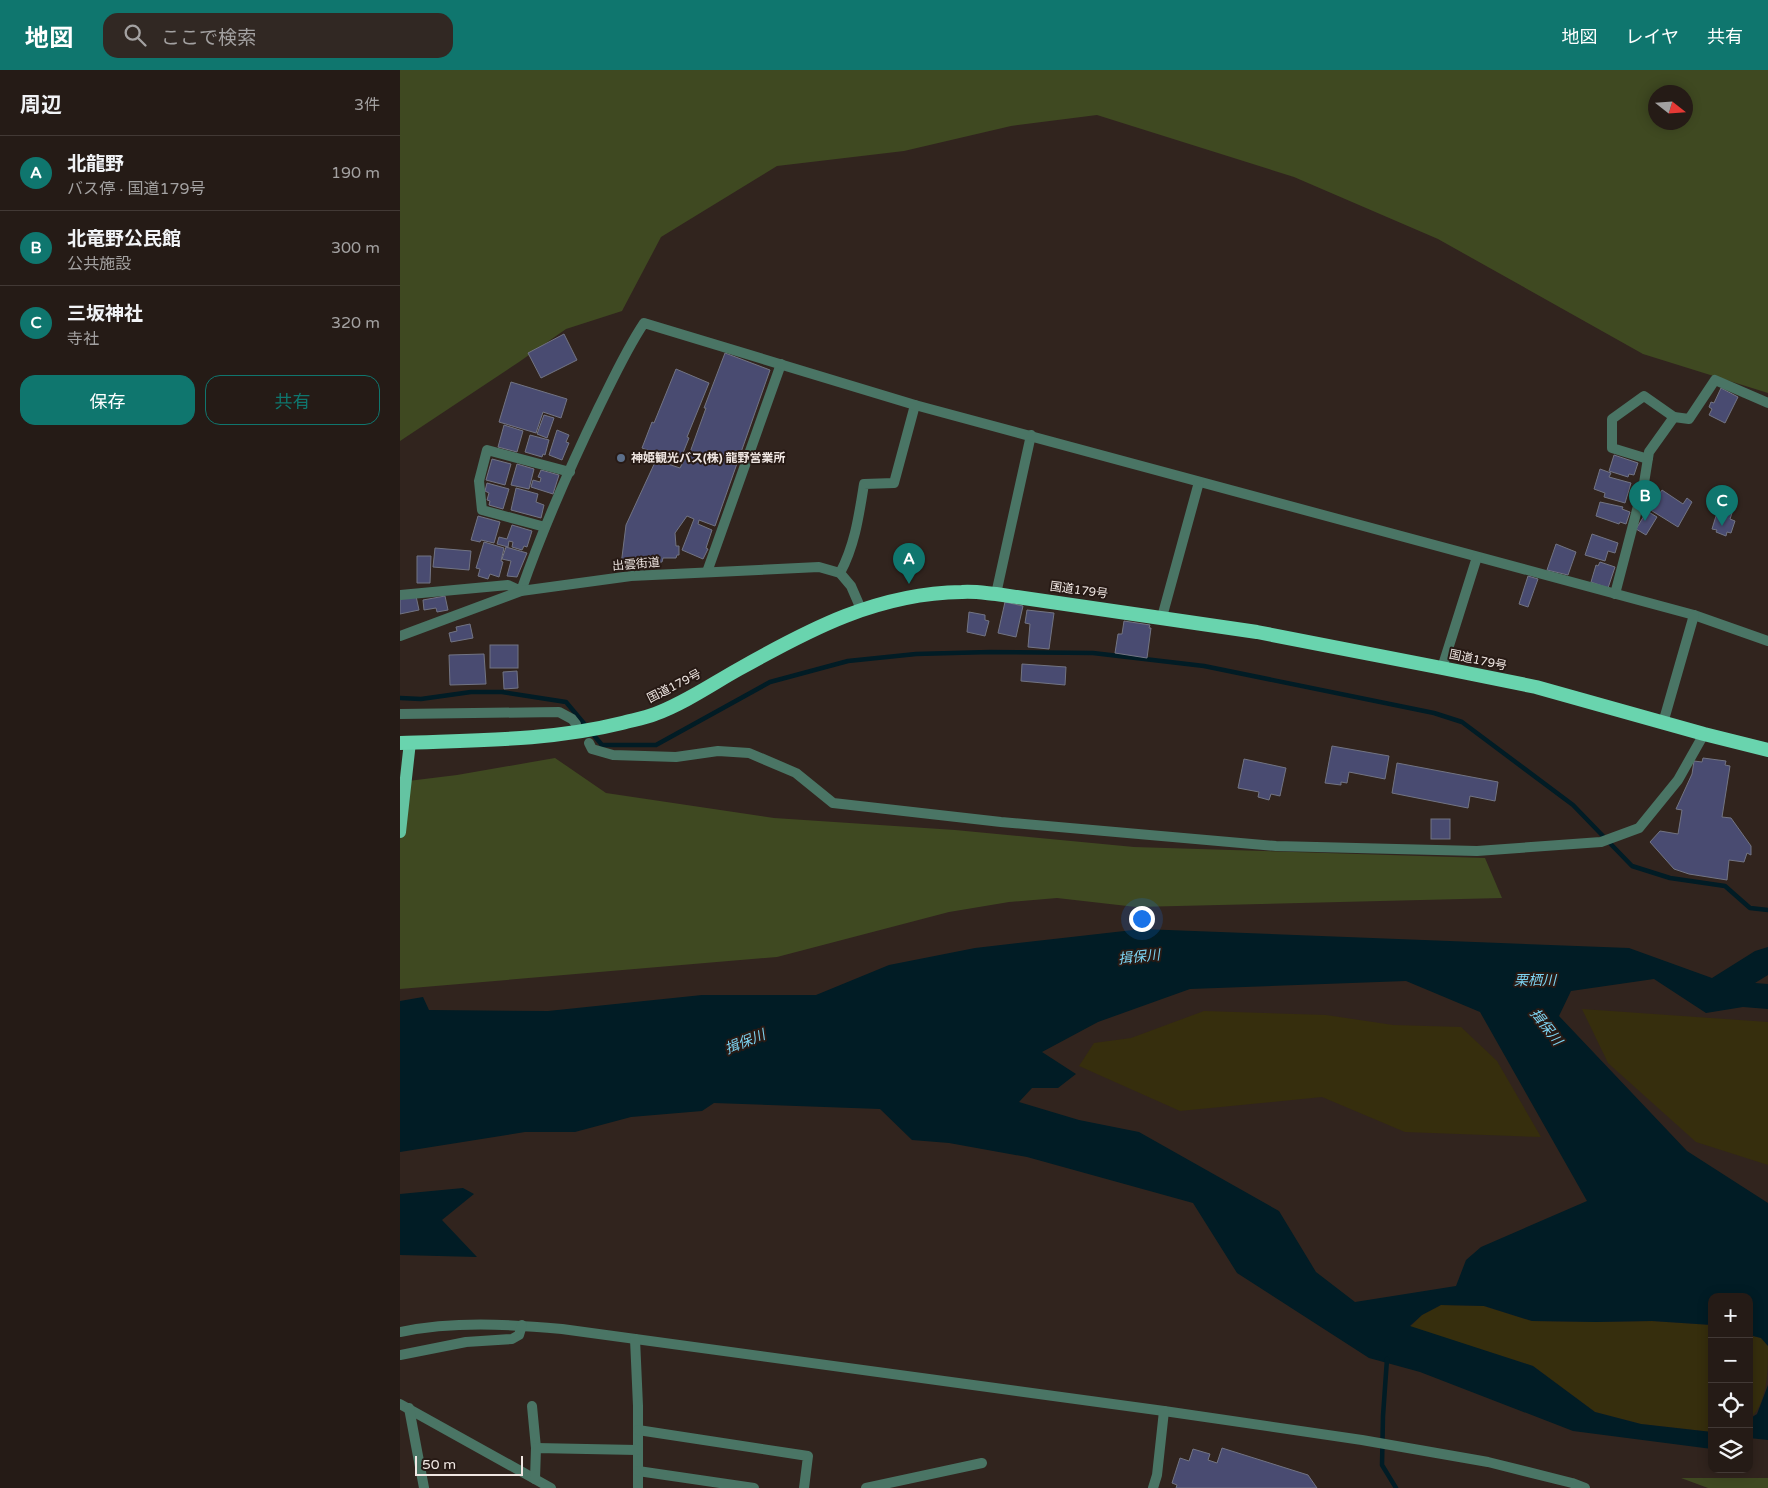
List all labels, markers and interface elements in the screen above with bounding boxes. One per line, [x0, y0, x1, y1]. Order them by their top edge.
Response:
search box [103, 13, 453, 58]
icon: search [121, 21, 149, 49]
text: 地図 [25, 24, 73, 53]
text: 地図 [1562, 26, 1598, 48]
text: レイヤ [1626, 26, 1679, 48]
text: 共有 [1707, 26, 1743, 48]
text: ここで検索 [161, 27, 256, 49]
north arrow [1648, 85, 1693, 130]
text: 周辺 [20, 93, 62, 118]
text: 3件 [354, 95, 380, 115]
text: 北龍野 [67, 153, 124, 175]
text: A [30, 163, 42, 183]
text: 190 m [331, 163, 380, 183]
text: バス停 · 国道179号 [67, 179, 206, 199]
text: 北竜野公民館 [67, 228, 181, 250]
text: B [30, 238, 42, 258]
text: 300 m [331, 238, 380, 258]
text: 公共施設 [67, 254, 131, 274]
text: 三坂神社 [67, 303, 143, 325]
text: C [30, 313, 42, 333]
text: 320 m [331, 313, 380, 333]
text: 寺社 [67, 329, 99, 349]
button: 保存 [20, 375, 195, 425]
button: 共有 [205, 375, 380, 425]
place label: 神姫観光バス(株) 龍野営業所 [631, 451, 786, 465]
marker: 神姫観光バス(株) 龍野営業所 [615, 452, 627, 464]
pin: B [1629, 480, 1661, 521]
pin: C [1706, 485, 1738, 526]
pin: A [893, 543, 925, 584]
street label: 出雲街道 [611, 555, 661, 573]
street label: 国道179号 [1049, 579, 1109, 601]
street label: 国道179号 [1448, 647, 1508, 673]
street label: 国道179号 [645, 666, 703, 706]
your location [1129, 906, 1155, 932]
water label: 揖保川 [1117, 946, 1163, 968]
water label: 栗栖川 [1514, 972, 1558, 989]
water label: 揖保川 [1526, 1005, 1567, 1050]
water label: 揖保川 [722, 1026, 770, 1058]
map controls [1708, 1293, 1753, 1473]
button: + [1708, 1293, 1753, 1338]
button: − [1708, 1338, 1753, 1383]
button: locate [1708, 1383, 1753, 1428]
button: layers [1708, 1428, 1753, 1473]
scale bar [415, 1453, 522, 1476]
text: 50 m [422, 1456, 456, 1473]

